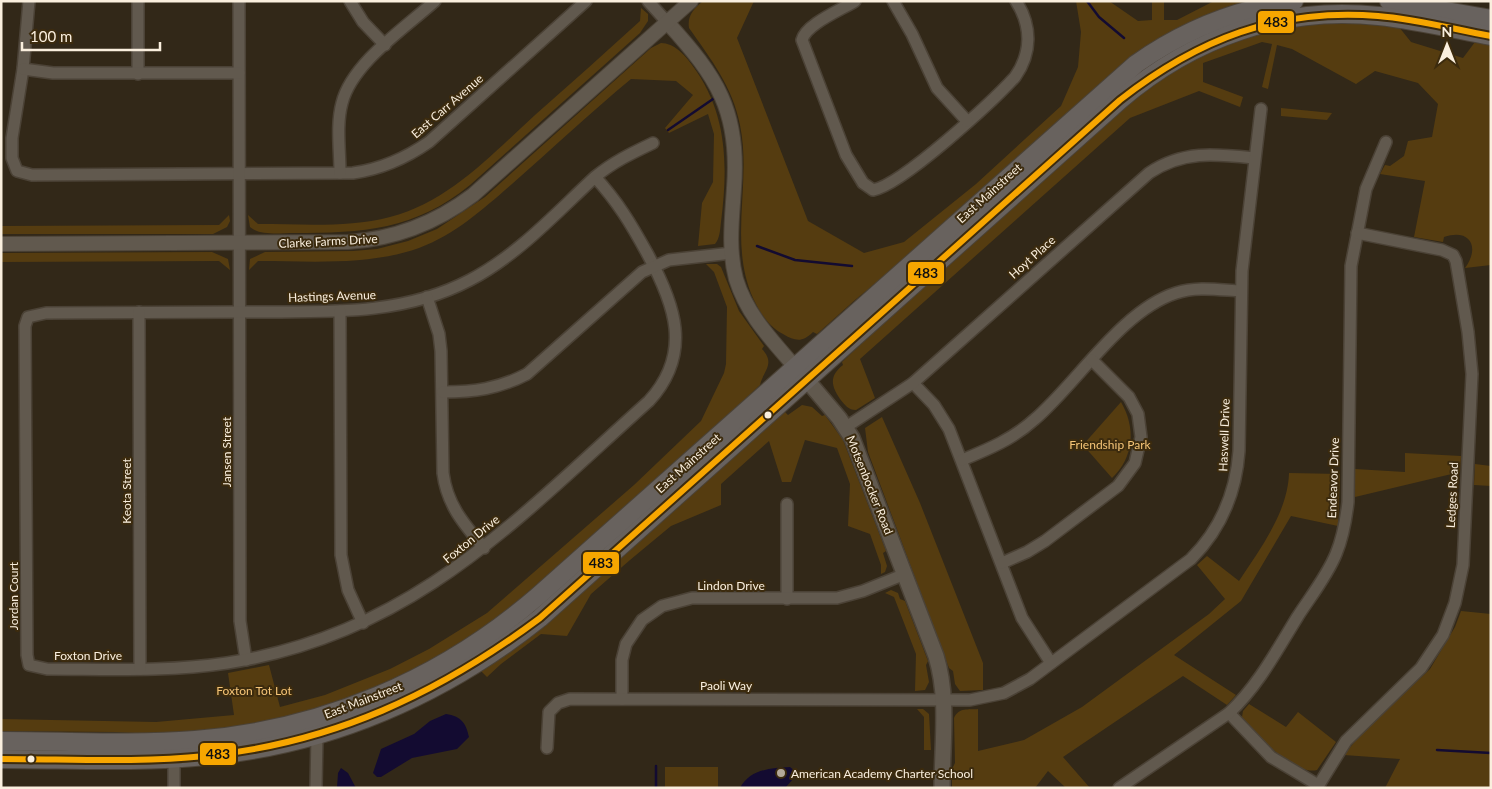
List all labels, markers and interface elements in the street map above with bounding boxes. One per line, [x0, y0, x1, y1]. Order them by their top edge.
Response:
line badge: 483 [1257, 10, 1295, 34]
text: 483 [1264, 13, 1288, 30]
scale bar [22, 20, 160, 52]
north arrow [1422, 20, 1472, 70]
text: N [1442, 23, 1452, 40]
text: 100 m [30, 27, 72, 45]
street label: East Carr Avenue [408, 71, 486, 141]
street label: East Mainstreet [953, 159, 1025, 226]
street label: Clarke Farms Drive [278, 231, 378, 251]
street label: Hoyt Place [1006, 232, 1058, 282]
line badge: 483 [907, 261, 945, 285]
text: 483 [914, 264, 938, 281]
street label: Hastings Avenue [288, 287, 376, 305]
street label: Haswell Drive [1215, 398, 1233, 472]
unlabelled marker [763, 410, 773, 420]
street label: Jansen Street [219, 416, 234, 487]
street label: East Mainstreet [652, 429, 724, 496]
street label: Motsenbocker Road [843, 433, 897, 537]
park label: Friendship Park [1069, 437, 1152, 452]
street label: Endeavor Drive [1324, 437, 1342, 519]
street label: Keota Street [119, 458, 134, 524]
street label: Ledges Road [1443, 462, 1461, 528]
street label: Foxton Drive [440, 512, 502, 566]
line badge: 483 [582, 551, 620, 575]
text: 483 [589, 554, 613, 571]
street label: Jordan Court [6, 561, 21, 630]
street label: Lindon Drive [697, 578, 765, 593]
street label: Foxton Drive [54, 648, 122, 663]
street label: East Mainstreet [322, 678, 405, 722]
street label: Paoli Way [700, 678, 753, 693]
park label: Foxton Tot Lot [216, 683, 293, 698]
line badge: 483 [199, 742, 237, 766]
text: 483 [206, 745, 230, 762]
unlabelled marker [26, 754, 36, 764]
place label: American Academy Charter School [791, 766, 973, 781]
marker: American Academy Charter School [775, 767, 787, 779]

